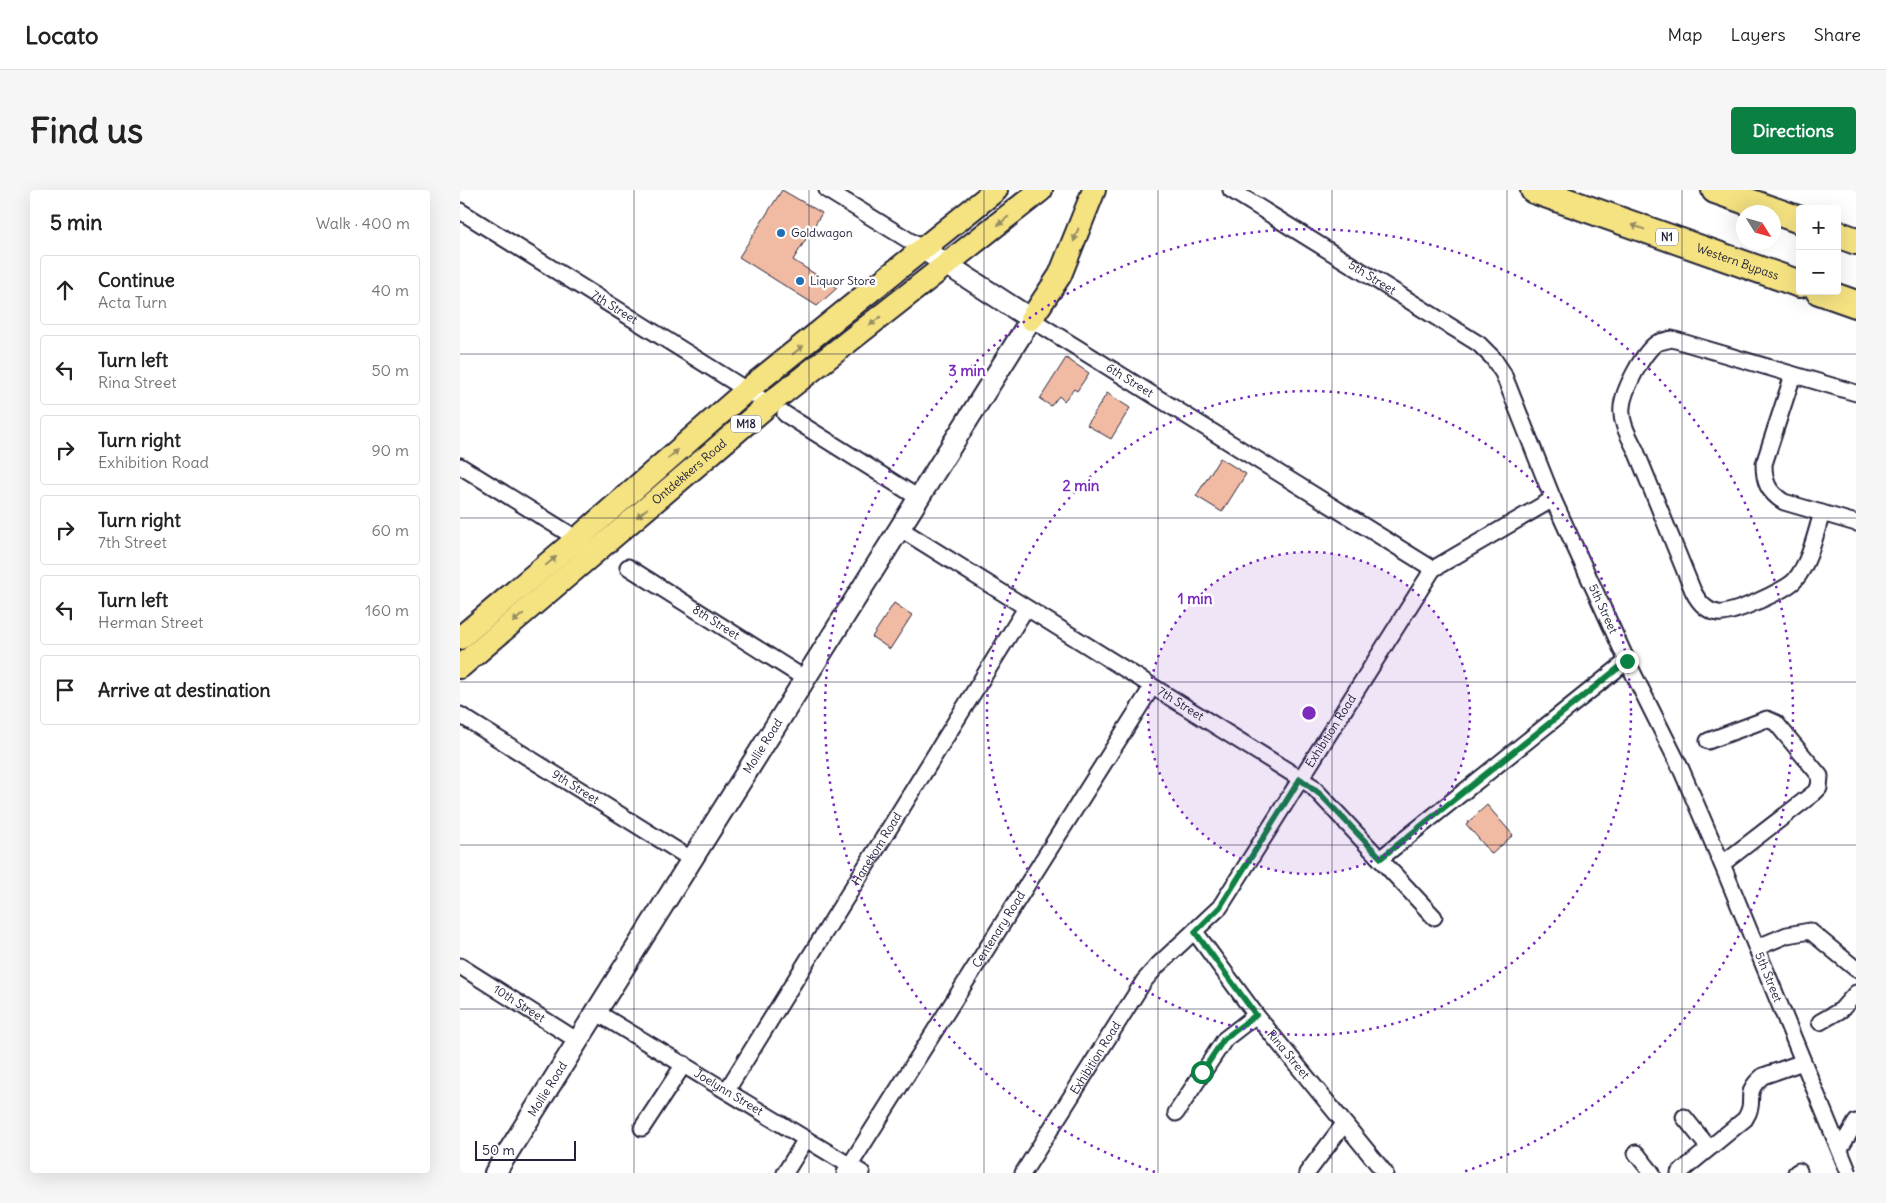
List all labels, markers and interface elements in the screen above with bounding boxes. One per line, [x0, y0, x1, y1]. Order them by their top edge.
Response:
text: Locato [25, 20, 99, 50]
text: Map [1667, 23, 1702, 46]
text: Layers [1730, 23, 1786, 46]
text: Share [1814, 23, 1861, 46]
button: Directions [1731, 107, 1856, 154]
text: Find us [30, 108, 143, 152]
north arrow [1736, 205, 1781, 250]
map controls [1796, 205, 1841, 295]
button: + [1796, 205, 1841, 250]
text: 5 min [50, 209, 102, 236]
text: Walk · 400 m [316, 213, 410, 233]
one-way arrow [997, 215, 1010, 226]
one-way arrow [1631, 223, 1646, 230]
place label: Goldwagon [791, 225, 853, 240]
marker: Goldwagon [775, 227, 787, 239]
one-way arrow [1072, 228, 1079, 243]
road number: N1 [1656, 228, 1678, 246]
street label: Western Bypass [1694, 240, 1781, 283]
button: − [1796, 250, 1841, 295]
street label: 5th Street [1346, 257, 1399, 297]
text: Continue [98, 268, 175, 292]
place label: Liquor Store [810, 273, 876, 288]
marker: Liquor Store [794, 275, 806, 287]
icon: ahead [51, 276, 79, 304]
text: 40 m [371, 280, 409, 300]
street label: 7th Street [589, 287, 641, 327]
text: Acta Turn [98, 292, 167, 312]
one-way arrow [869, 316, 882, 327]
one-way arrow [791, 345, 805, 355]
text: Turn left [98, 348, 168, 372]
icon: left [51, 356, 79, 384]
text: 50 m [371, 360, 409, 380]
street label: 6th Street [1103, 360, 1156, 400]
text: 3 min [948, 361, 986, 380]
text: Rina Street [98, 372, 177, 392]
road number: M18 [731, 415, 761, 432]
text: Turn right [98, 428, 181, 452]
street label: Ontdekkers Road [648, 435, 729, 508]
icon: right [51, 436, 79, 464]
text: 90 m [371, 440, 409, 460]
one-way arrow [667, 449, 680, 460]
text: Exhibition Road [98, 452, 209, 472]
text: 2 min [1063, 476, 1100, 495]
text: Turn right [98, 508, 181, 532]
one-way arrow [635, 508, 648, 519]
icon: right [51, 516, 79, 544]
text: 60 m [371, 520, 409, 540]
text: 7th Street [98, 532, 167, 552]
one-way arrow [544, 555, 556, 567]
street label: 5th Street [1586, 581, 1621, 636]
text: Turn left [98, 588, 168, 612]
text: 1 min [1178, 589, 1213, 608]
icon: left [51, 596, 79, 624]
text: 160 m [365, 600, 409, 620]
street label: 8th Street [690, 602, 743, 642]
text: Herman Street [98, 612, 203, 632]
one-way arrow [512, 613, 525, 624]
route end [1616, 650, 1639, 673]
icon: arrive [51, 676, 79, 704]
text: Arrive at destination [98, 678, 271, 702]
street label: 7th Street [1155, 683, 1207, 724]
street label: Exhibition Road [1302, 692, 1359, 770]
centre of rings [1300, 704, 1318, 722]
street label: Mollie Road [740, 716, 785, 776]
street label: 9th Street [549, 766, 602, 807]
street label: Hanekom Road [848, 809, 905, 888]
street label: Centenary Road [969, 888, 1028, 970]
street label: 5th Street [1752, 950, 1786, 1004]
street label: 10th Street [491, 981, 548, 1025]
street label: Exhibition Road [1067, 1018, 1124, 1097]
street label: Rina Street [1264, 1027, 1313, 1082]
street label: Mollie Road [524, 1059, 570, 1119]
route start [1191, 1061, 1214, 1084]
street label: Joelynn Street [692, 1065, 766, 1118]
scale bar [475, 1138, 576, 1161]
text: 50 m [482, 1141, 515, 1159]

